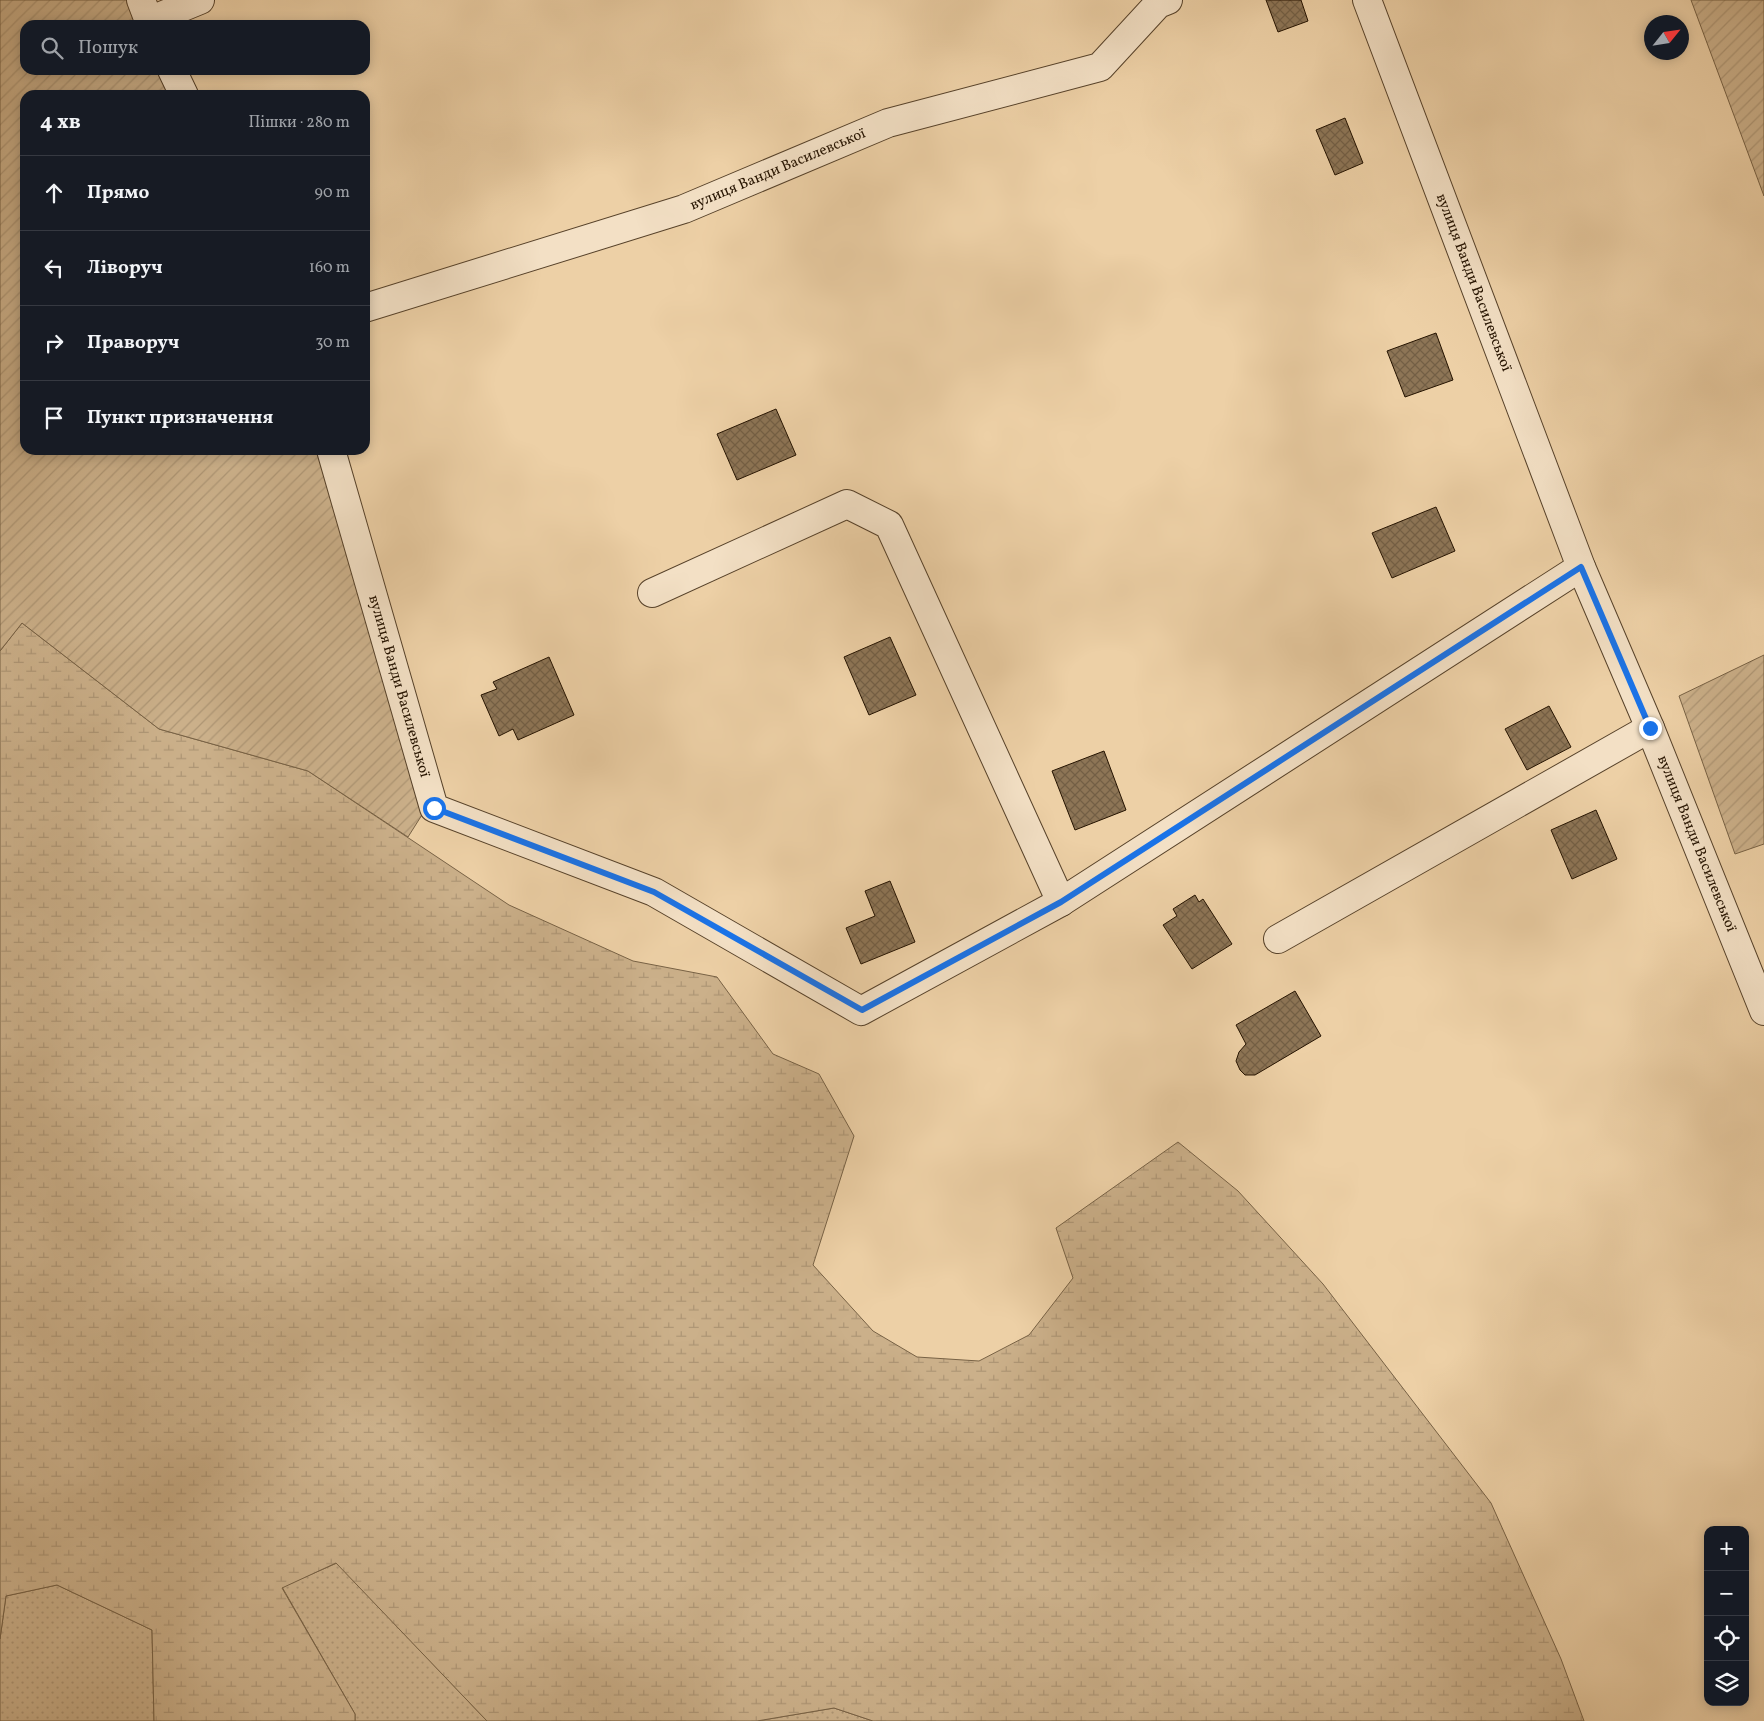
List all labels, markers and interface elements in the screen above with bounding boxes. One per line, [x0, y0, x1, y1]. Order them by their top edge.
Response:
north arrow [1644, 15, 1689, 60]
search box [20, 20, 370, 75]
icon: search [38, 34, 66, 62]
text: Пошук [78, 35, 138, 61]
text: 4 хв [40, 108, 81, 137]
text: Пішки · 280 m [249, 112, 350, 134]
street label: вулиця Ванди Василевської [687, 123, 869, 216]
icon: ahead [40, 179, 68, 207]
text: Прямо [87, 180, 149, 206]
text: 90 m [314, 182, 350, 204]
street label: вулиця Ванди Василевської [1430, 191, 1517, 375]
icon: left [40, 254, 68, 282]
text: Ліворуч [87, 255, 162, 281]
text: 160 m [309, 257, 350, 279]
icon: right [40, 329, 68, 357]
text: Праворуч [87, 330, 179, 356]
text: 30 m [315, 332, 350, 354]
icon: arrive [40, 404, 68, 432]
text: Пункт призначення [87, 405, 273, 431]
street label: вулиця Ванди Василевської [363, 593, 435, 780]
route end [1639, 717, 1662, 740]
street label: вулиця Ванди Василевської [1652, 752, 1742, 936]
route start [423, 797, 446, 820]
map controls [1704, 1526, 1749, 1706]
button: + [1704, 1526, 1749, 1571]
button: − [1704, 1571, 1749, 1616]
button: locate [1704, 1616, 1749, 1661]
button: layers [1704, 1661, 1749, 1706]

